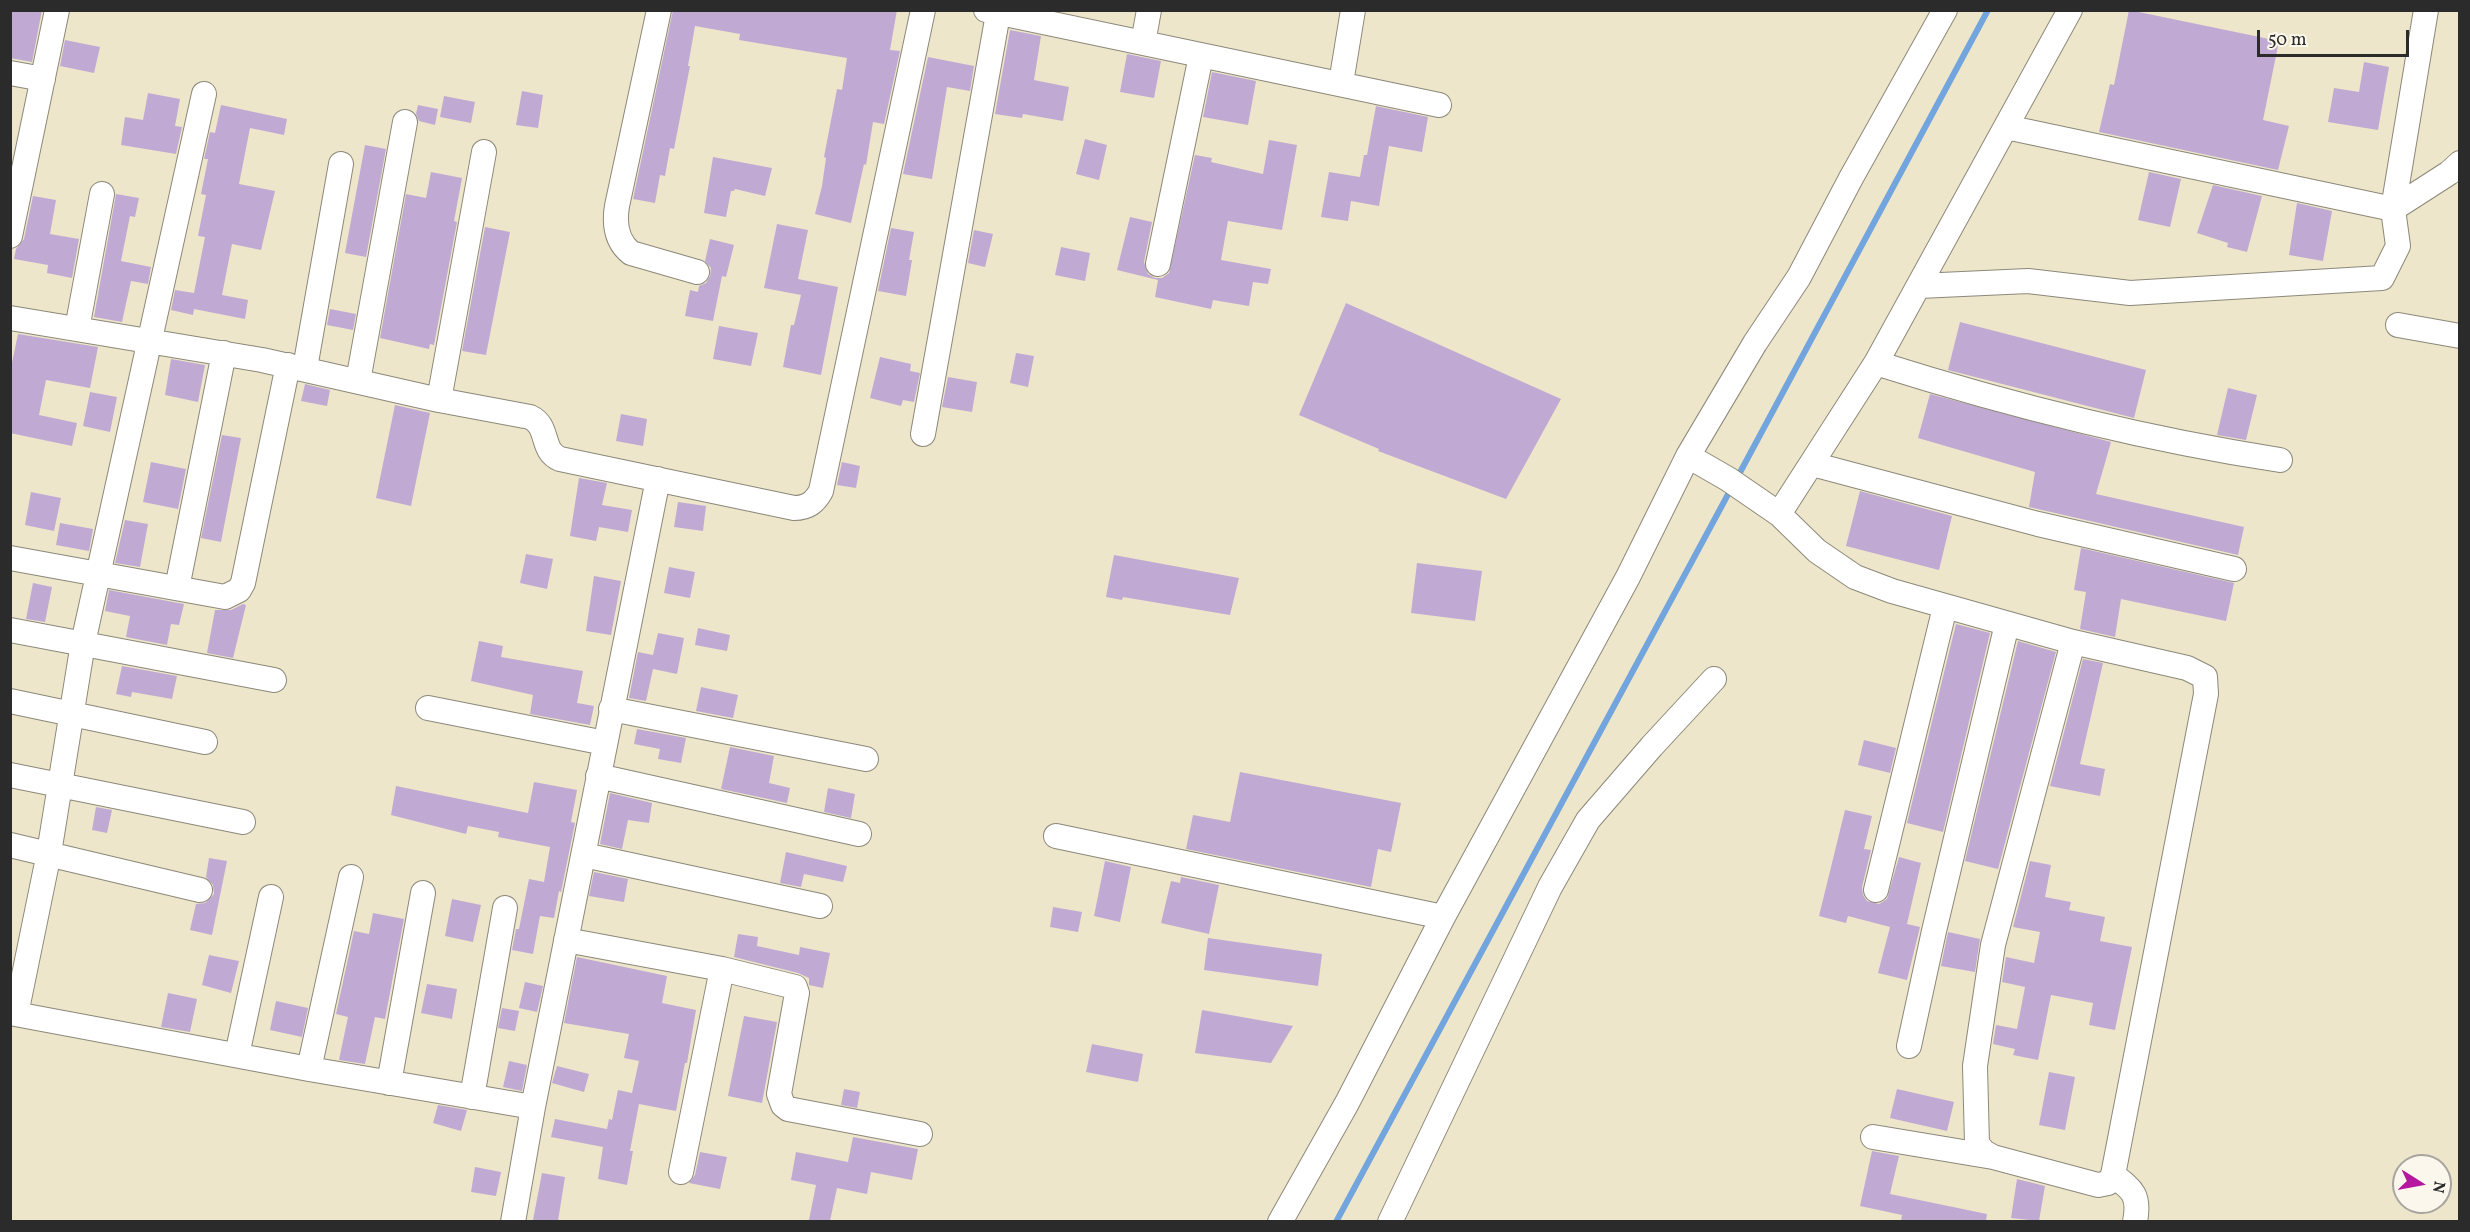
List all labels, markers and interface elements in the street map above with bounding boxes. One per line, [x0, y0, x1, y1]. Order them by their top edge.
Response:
scale bar [2260, 18, 2412, 56]
text: 50 m [2268, 28, 2307, 53]
north arrow [2392, 1154, 2452, 1214]
text: N [2426, 1179, 2450, 1195]

